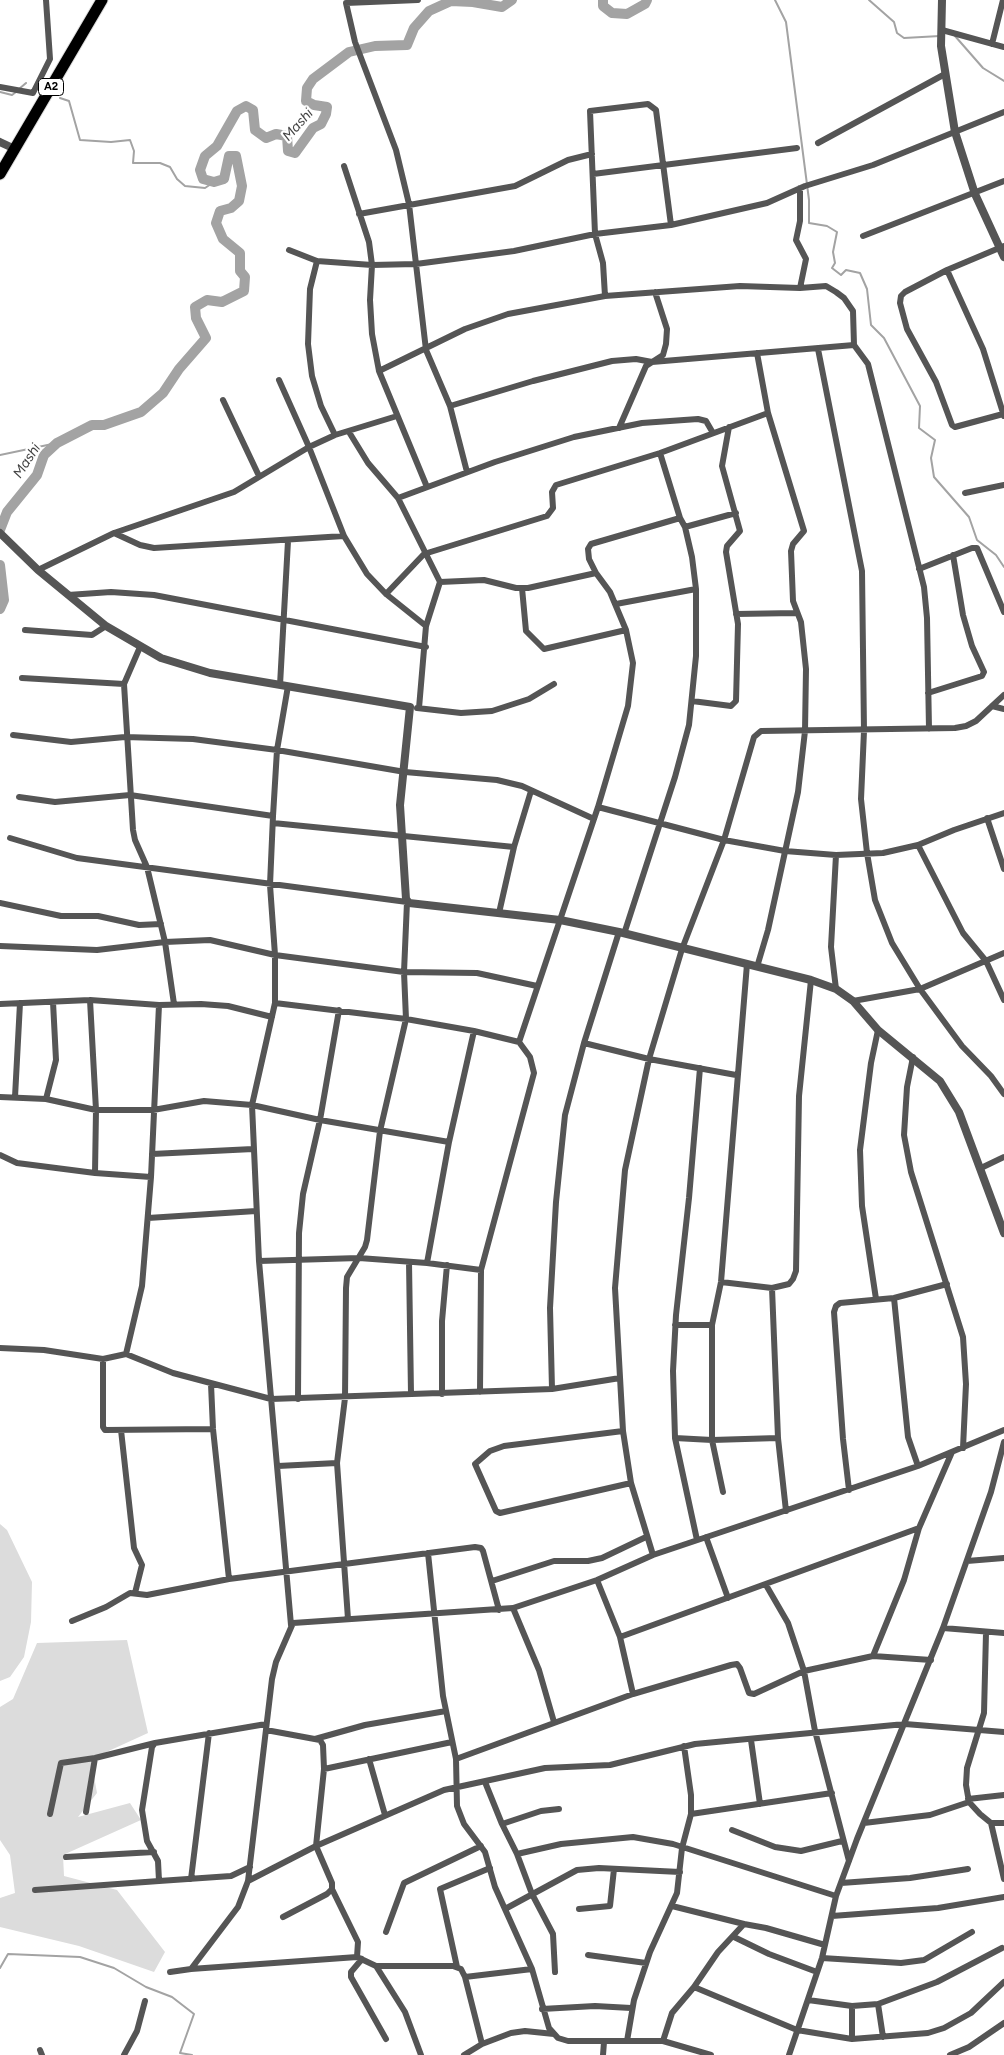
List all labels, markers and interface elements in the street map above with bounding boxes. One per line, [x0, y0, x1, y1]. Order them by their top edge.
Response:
road number: A2 [38, 78, 64, 95]
water label: Mashi [279, 105, 317, 145]
water label: Mashi [10, 441, 44, 481]

